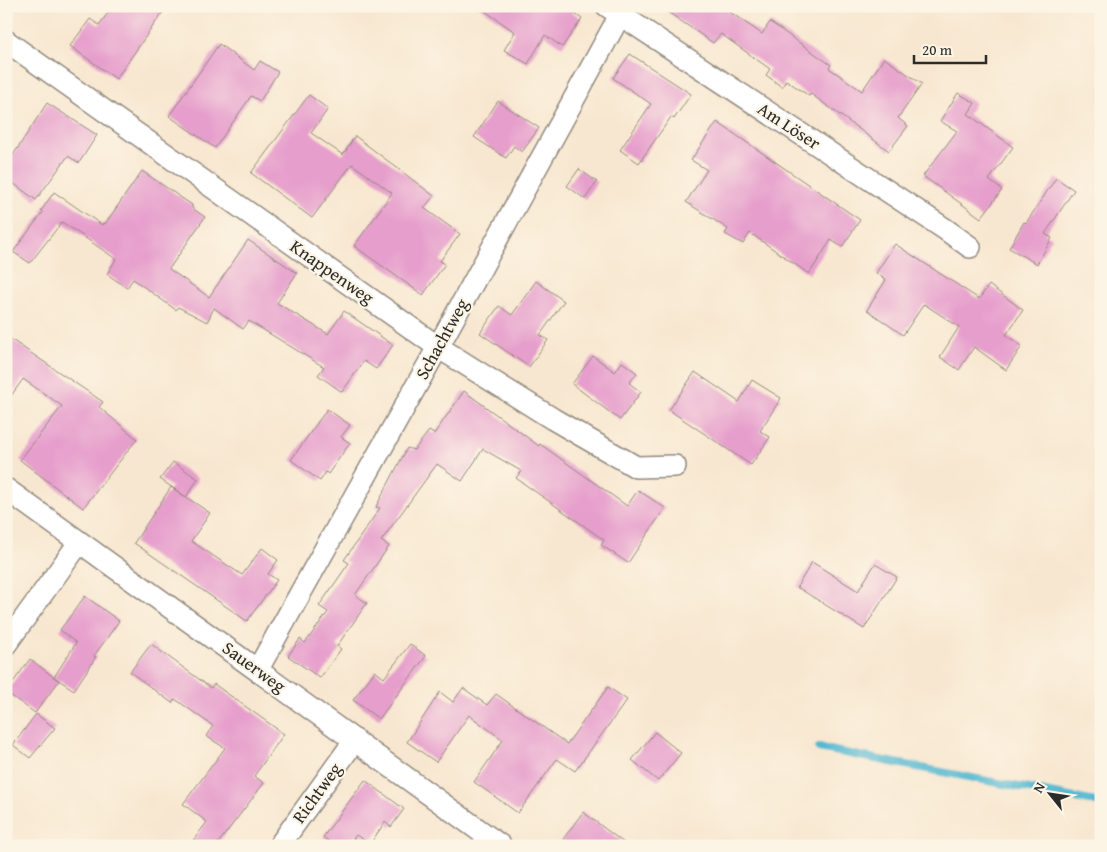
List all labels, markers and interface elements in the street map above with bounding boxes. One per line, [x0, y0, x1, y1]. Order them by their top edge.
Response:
scale bar [914, 32, 987, 64]
text: 20 m [922, 39, 953, 60]
street label: Am Löser [752, 95, 827, 156]
street label: Knappenweg [285, 233, 380, 311]
street label: Schachtweg [408, 293, 475, 384]
street label: Sauerweg [217, 634, 292, 699]
street label: Richtweg [285, 757, 348, 829]
north arrow [1024, 770, 1074, 820]
text: N [1028, 778, 1050, 797]

